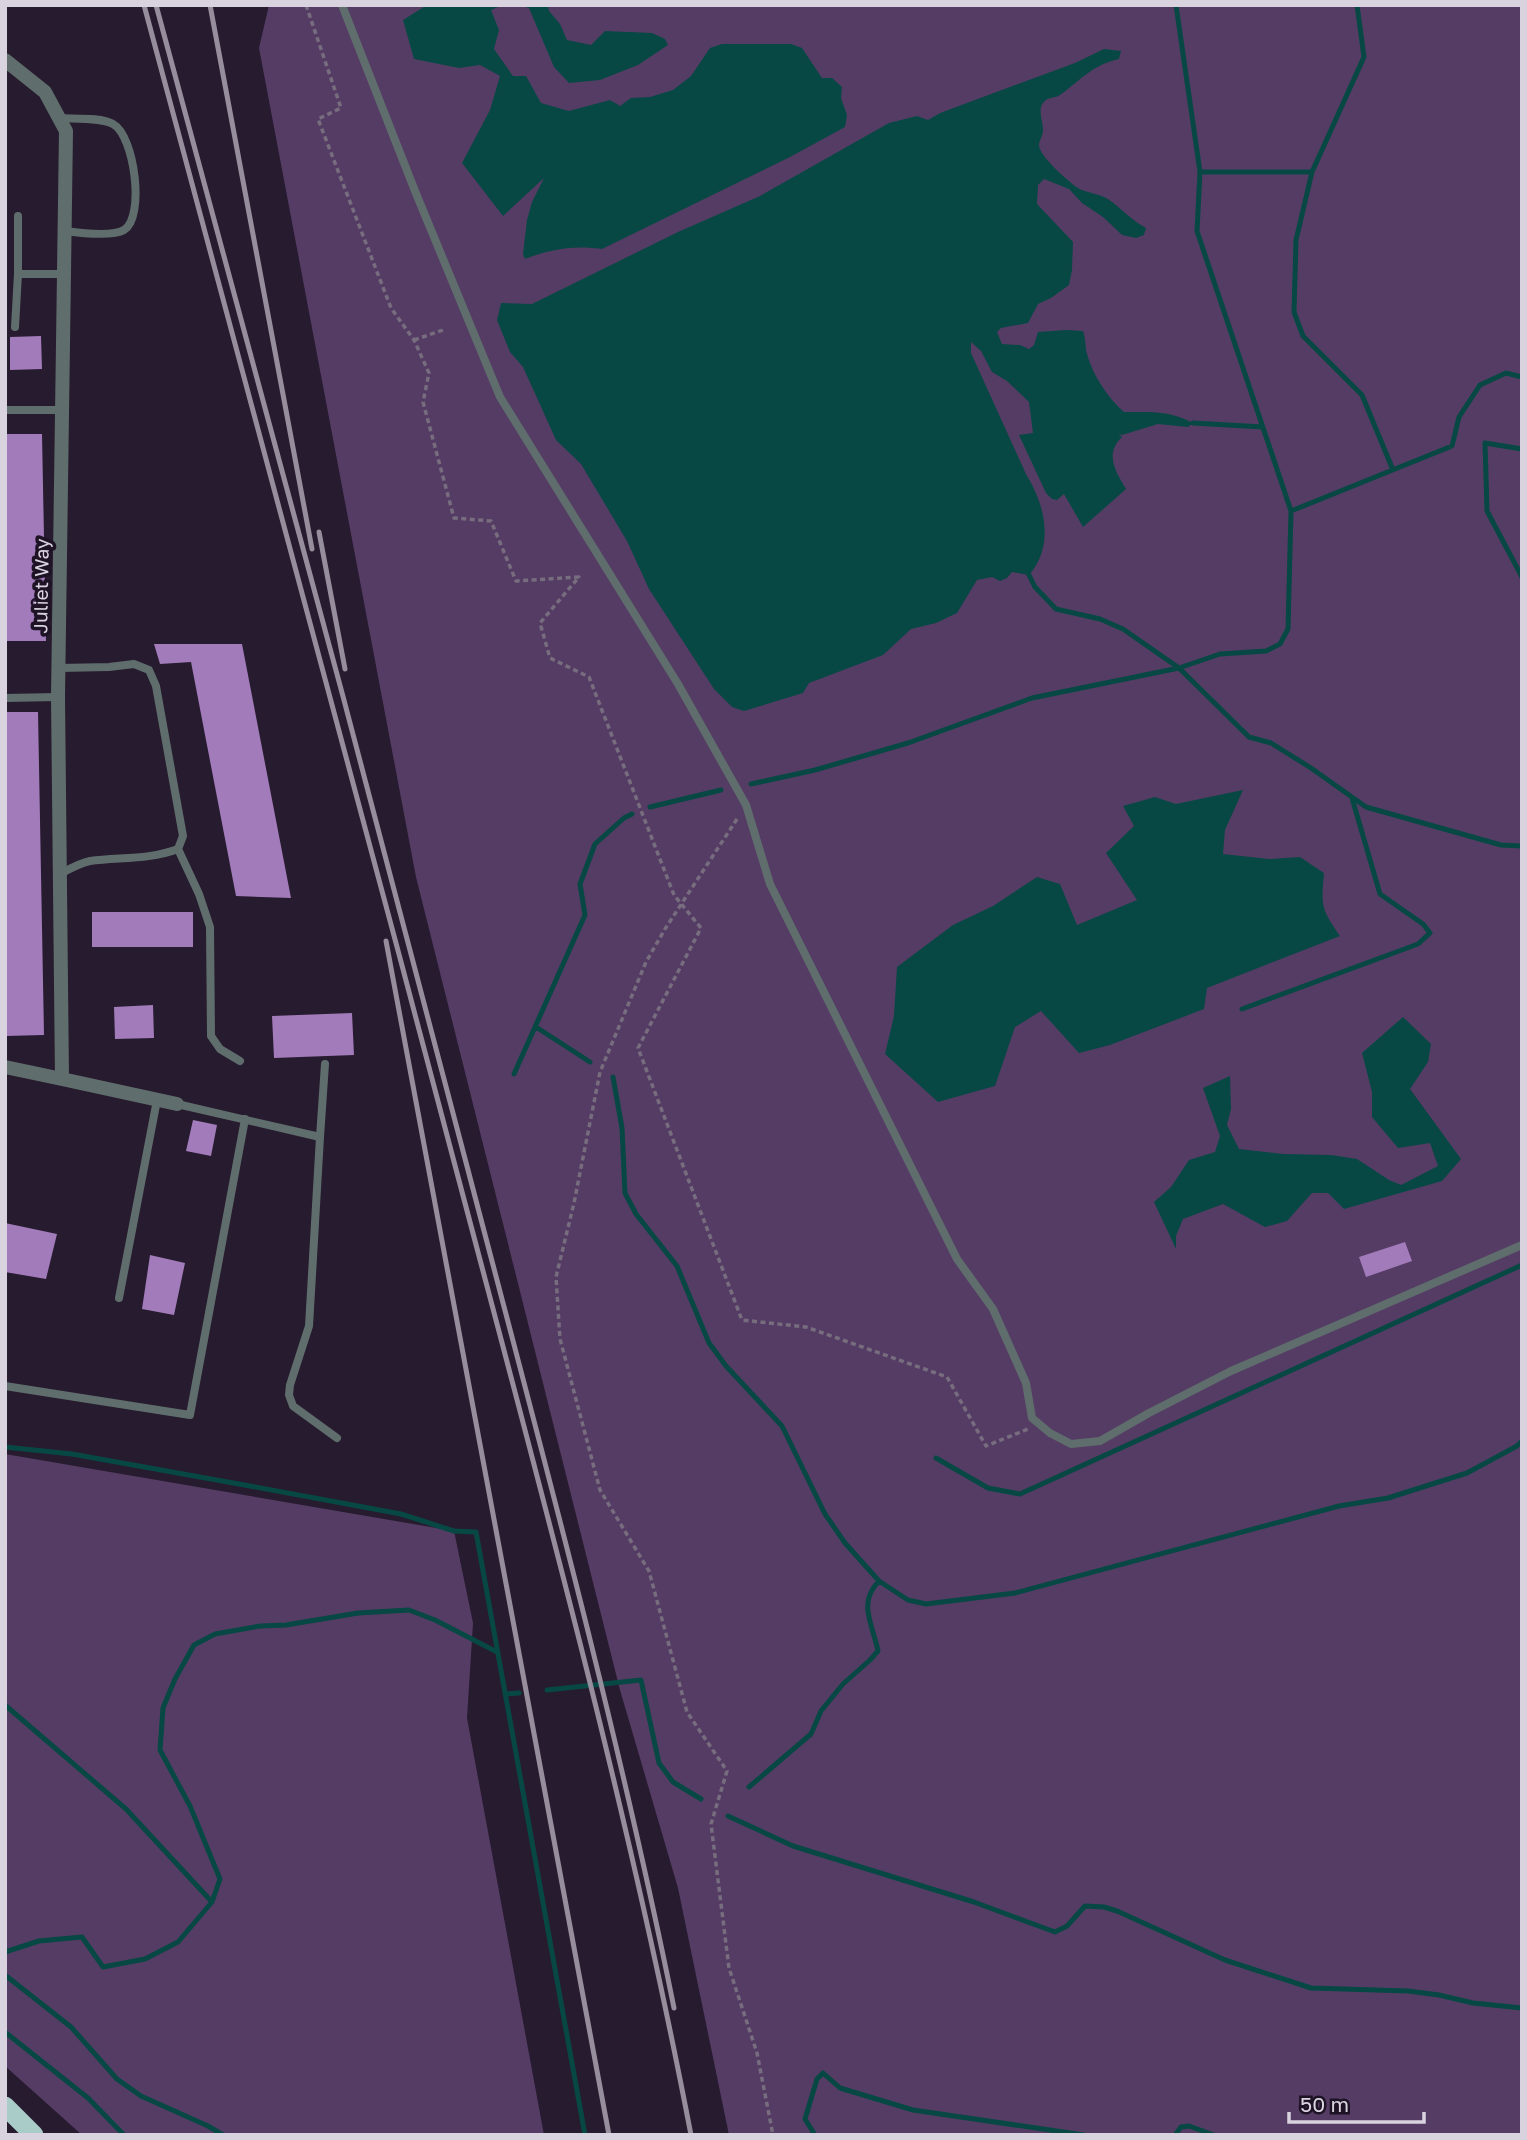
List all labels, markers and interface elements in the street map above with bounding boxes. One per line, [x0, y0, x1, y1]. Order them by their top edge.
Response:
street label: Juliet Way [28, 538, 53, 634]
scale bar [1289, 2080, 1424, 2124]
text: 50 m [1300, 2091, 1349, 2117]

